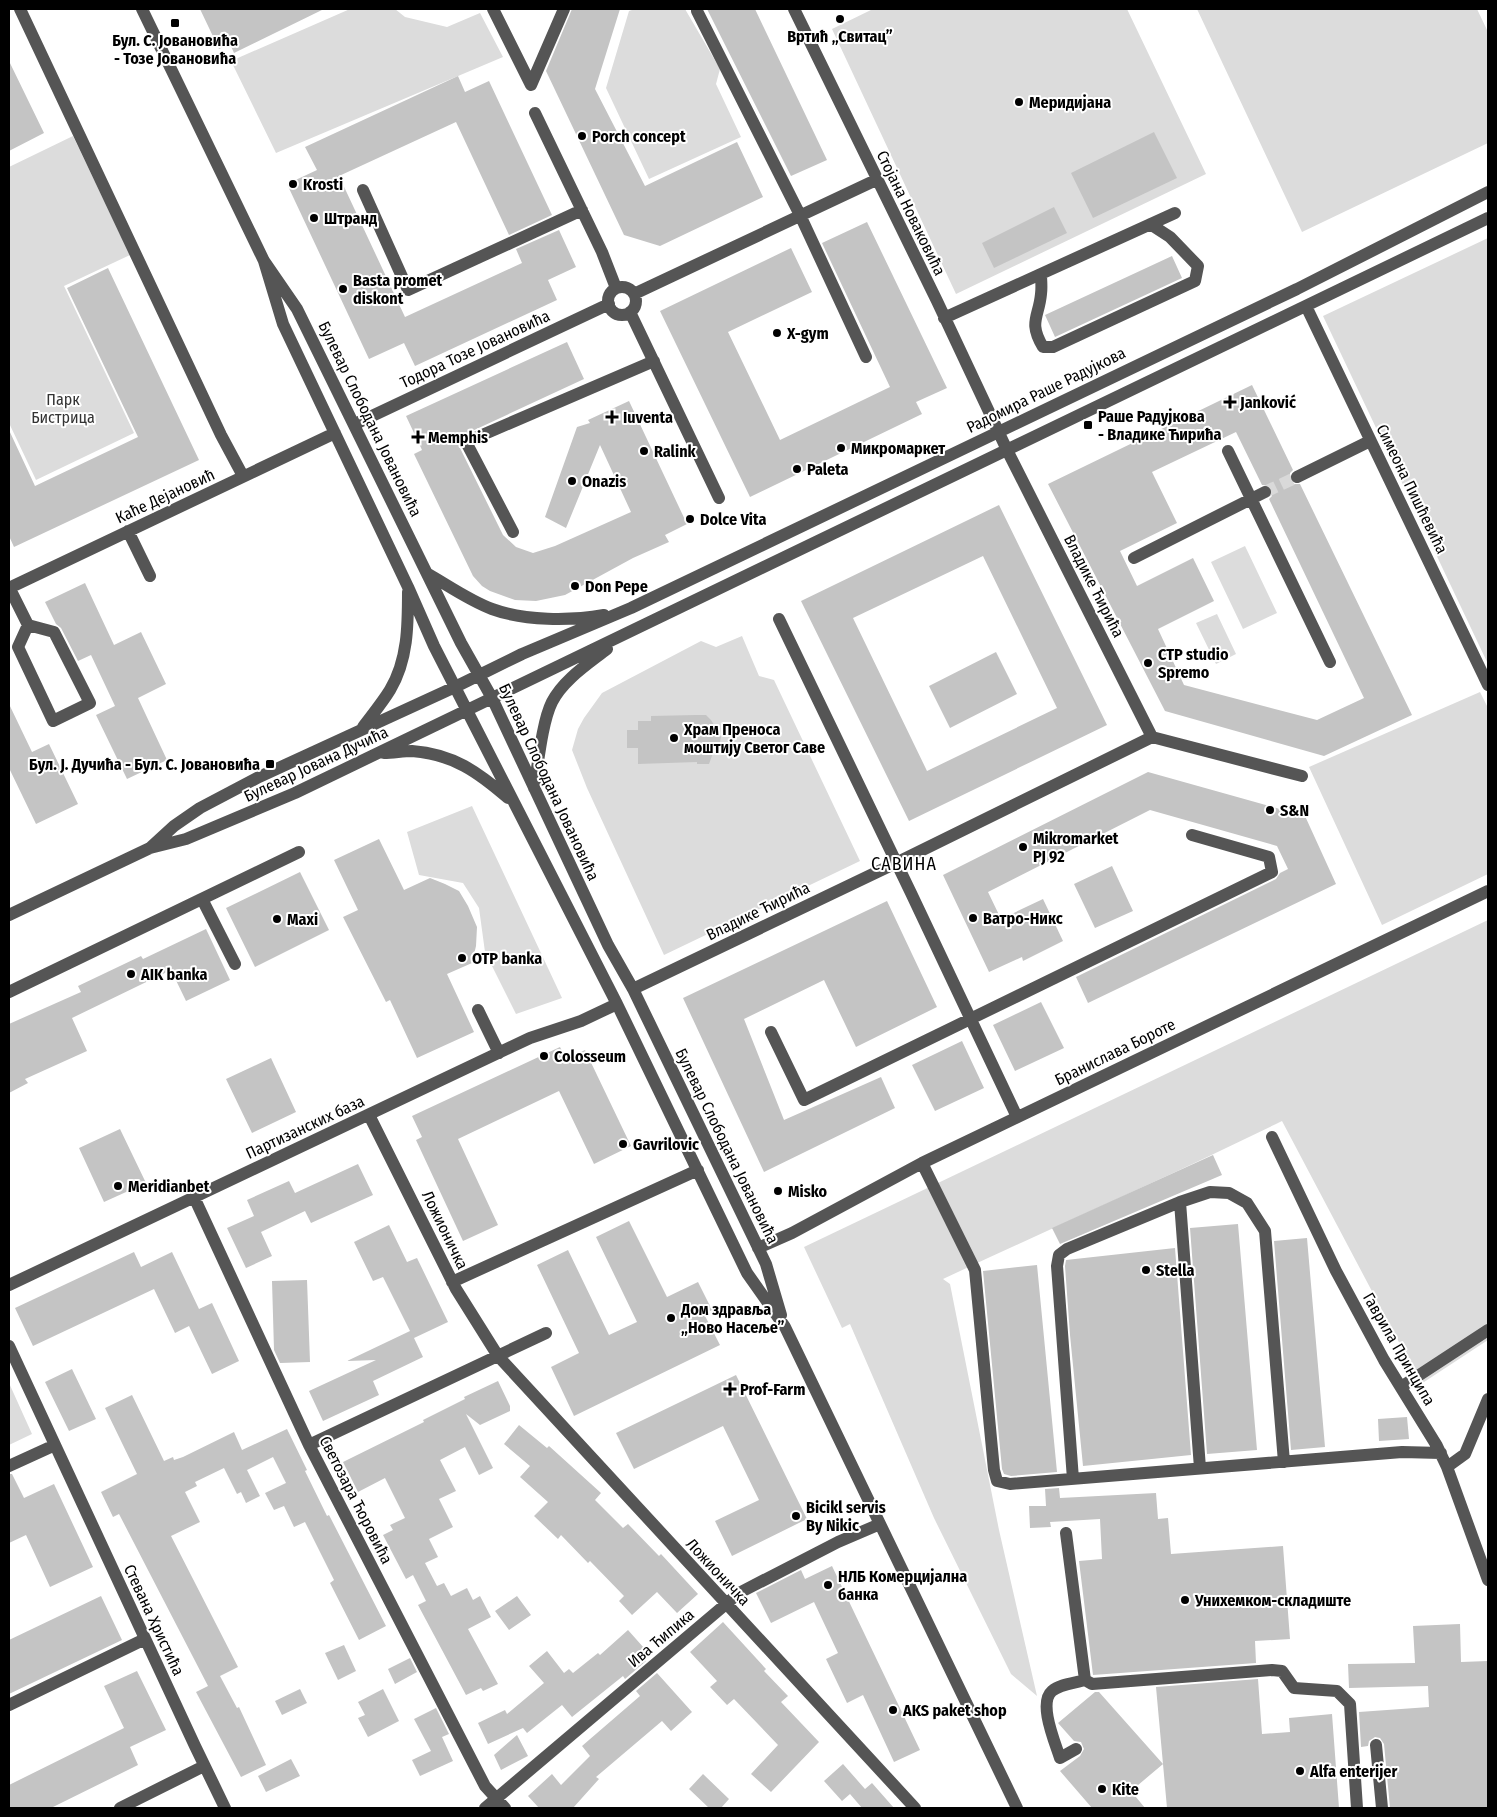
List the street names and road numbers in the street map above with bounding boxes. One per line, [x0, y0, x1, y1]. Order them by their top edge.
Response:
street label: Стојана Новаковића [873, 148, 950, 279]
street label: Тодора Тозе Јовановића [397, 306, 553, 392]
street label: Булевар Слободана Јовановића [314, 318, 426, 520]
street label: Радомира Раше Радујкова [963, 343, 1129, 437]
street label: Симеона Пишћевића [1372, 421, 1452, 557]
street label: Каће Дејановић [112, 465, 218, 527]
street label: Владике Ћирића [1060, 531, 1128, 641]
street label: Булевар Слободана Јовановића [495, 680, 603, 884]
street label: Булевар Јована Дучића [241, 722, 391, 806]
street label: Владике Ћирића [703, 878, 813, 944]
street label: Бранислава Бороте [1052, 1015, 1178, 1089]
street label: Булевар Слободана Јовановића [671, 1045, 783, 1247]
street label: Партизанских база [243, 1091, 367, 1163]
street label: Ложионичка [418, 1188, 472, 1273]
street label: Гаврила Принципа [1359, 1289, 1439, 1409]
street label: Светозара Ћоровића [316, 1433, 397, 1567]
street label: Ложионичка [682, 1534, 754, 1610]
street label: Стевана Христића [120, 1561, 188, 1679]
street label: Ива Ћипика [624, 1605, 698, 1671]

